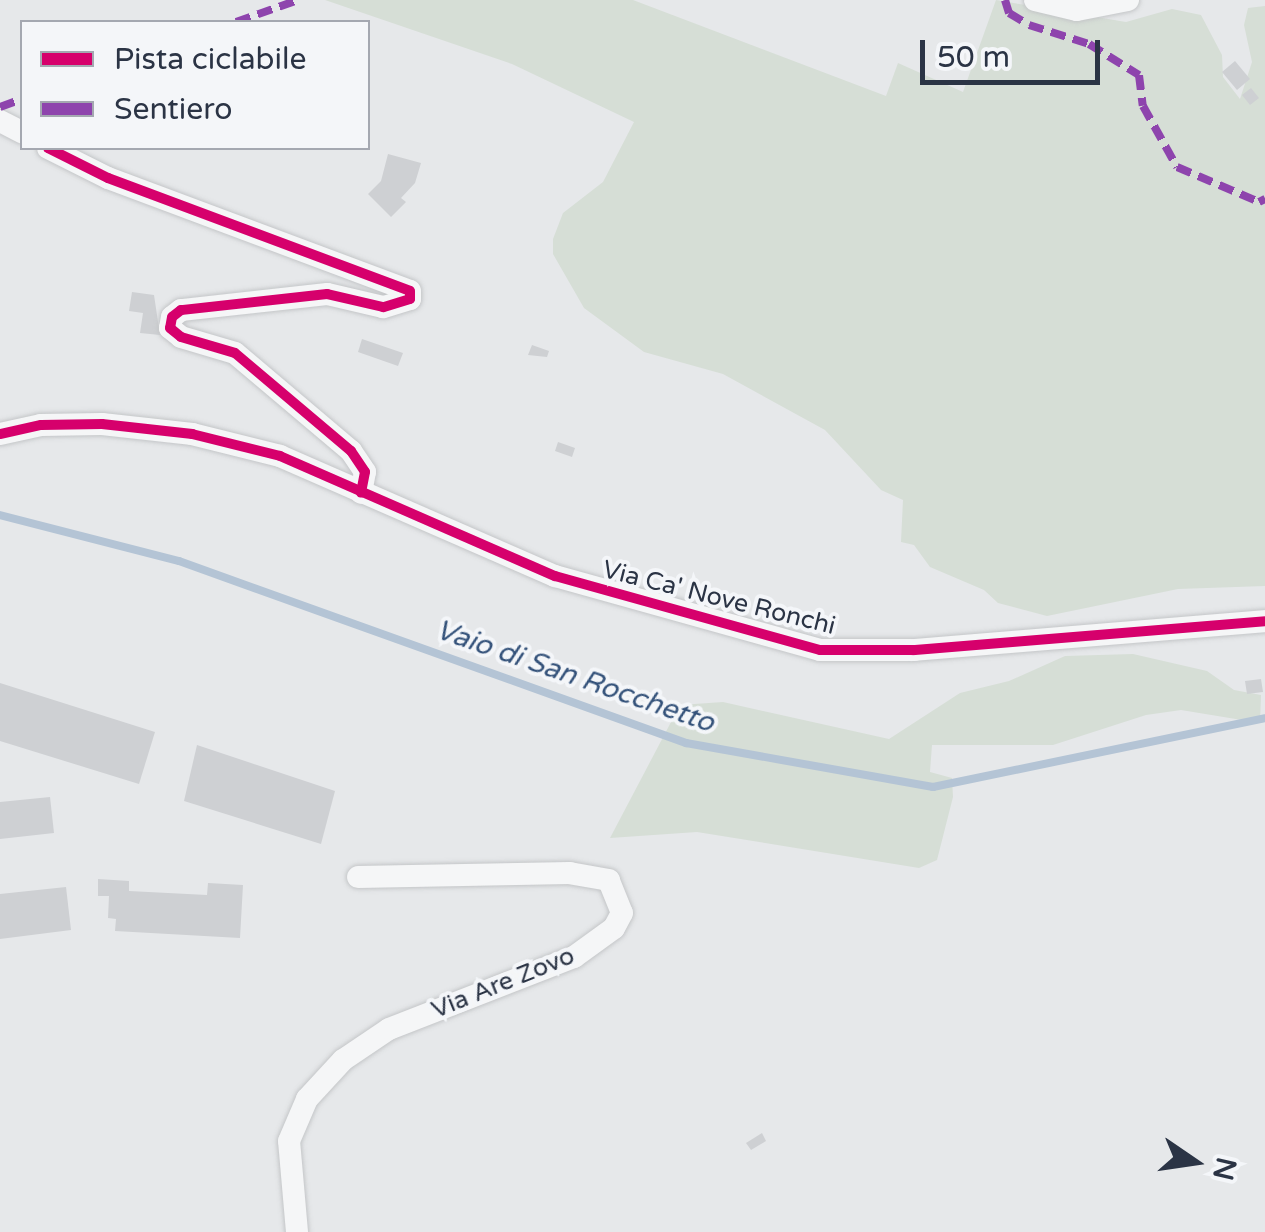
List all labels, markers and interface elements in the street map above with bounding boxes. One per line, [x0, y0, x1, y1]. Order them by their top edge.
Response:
legend [20, 20, 370, 150]
scale bar [925, 20, 1105, 82]
text: 50 m [937, 39, 1010, 76]
text: Pista ciclabile [114, 41, 306, 78]
text: Sentiero [114, 91, 233, 128]
street label: Via Ca' Nove Ronchi [600, 555, 838, 641]
water label: Vaio di San Rocchetto [432, 613, 718, 739]
street label: Via Are Zovo [427, 941, 579, 1025]
north arrow [1145, 1112, 1245, 1212]
text: N [1205, 1154, 1243, 1184]

